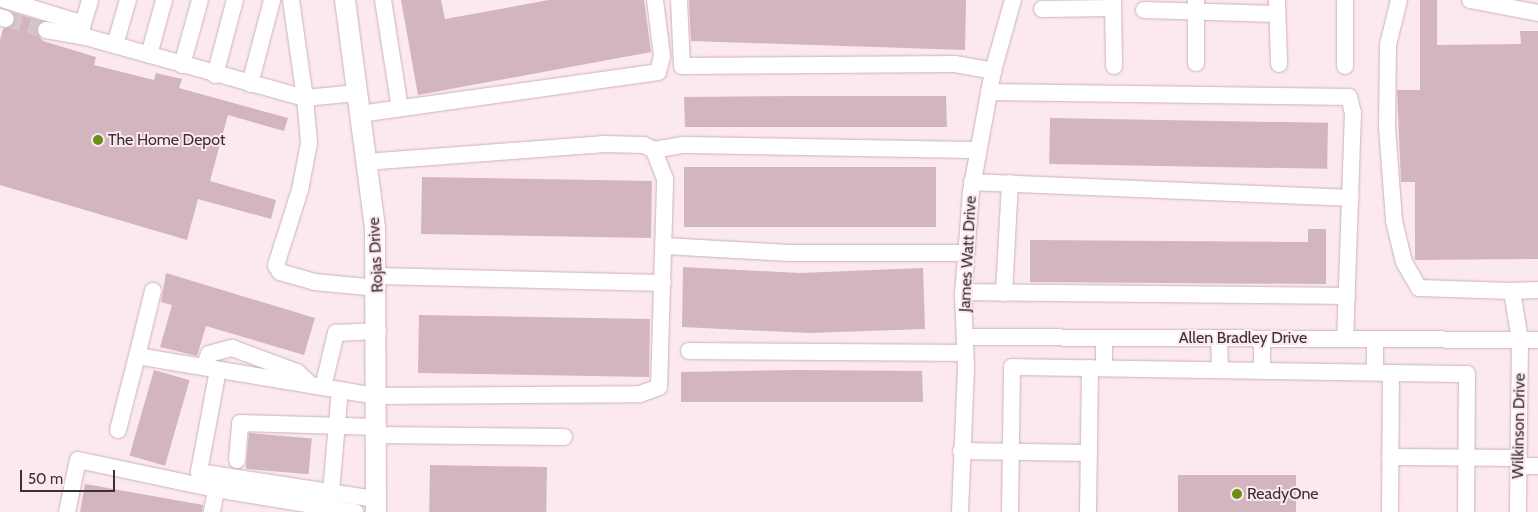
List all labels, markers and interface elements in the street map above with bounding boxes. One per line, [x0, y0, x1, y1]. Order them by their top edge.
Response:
place label: The Home Depot [108, 130, 225, 150]
marker: The Home Depot [92, 134, 104, 146]
street label: James Watt Drive [955, 195, 981, 313]
street label: Rojas Drive [364, 217, 388, 293]
street label: Allen Bradley Drive [1179, 328, 1307, 348]
street label: Wilkinson Drive [1508, 373, 1530, 479]
scale bar [22, 460, 118, 492]
text: 50 m [28, 470, 63, 488]
place label: ReadyOne [1247, 484, 1319, 504]
marker: ReadyOne [1231, 488, 1243, 500]

